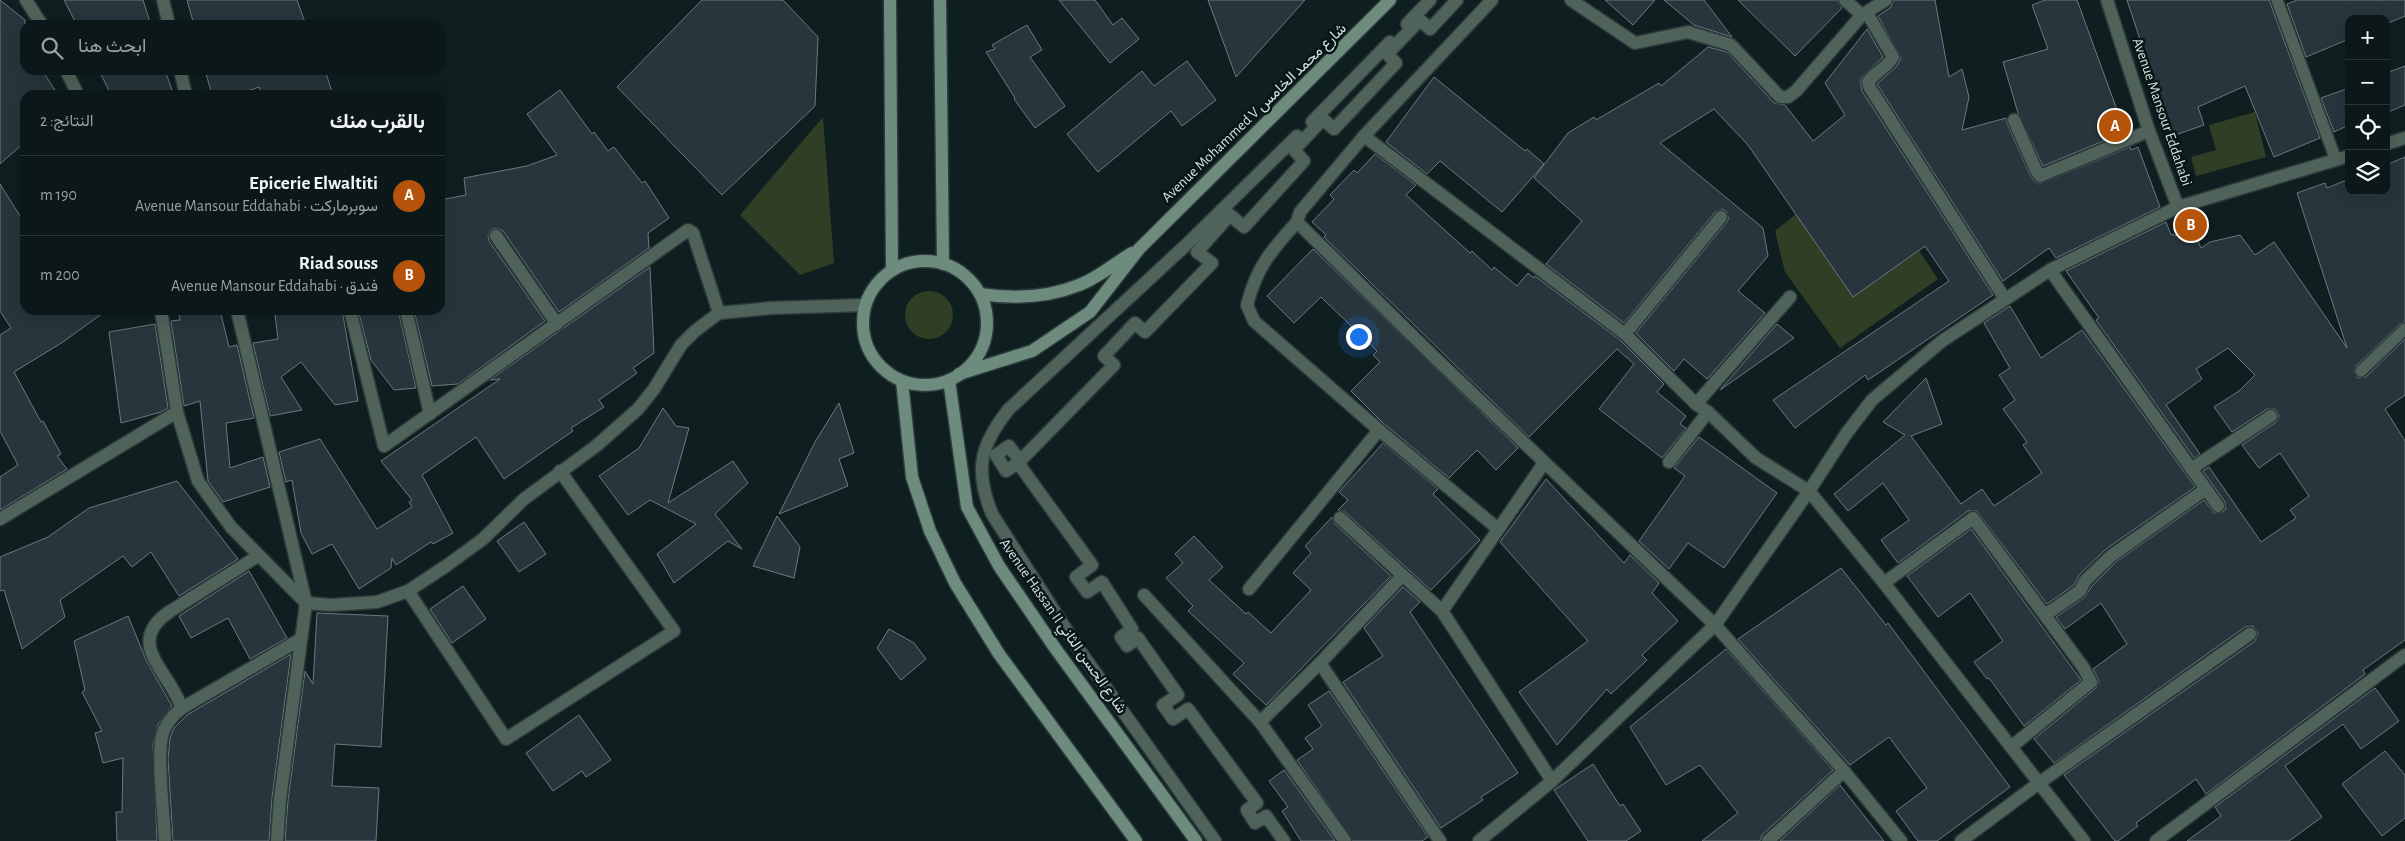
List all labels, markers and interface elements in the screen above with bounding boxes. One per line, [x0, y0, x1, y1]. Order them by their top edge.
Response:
map controls [2345, 15, 2390, 195]
button: + [2345, 15, 2390, 60]
search box [20, 20, 445, 75]
street label: Avenue Mohammed V شارع محمد الخامس [1159, 21, 1351, 207]
icon: search [38, 34, 66, 62]
street label: Avenue Mansour Eddahabi [2130, 36, 2194, 188]
text: ابحث هنا [78, 37, 146, 56]
button: − [2345, 60, 2390, 105]
button: locate [2345, 105, 2390, 150]
pin: A [2099, 107, 2131, 145]
text: بالقرب منك [330, 111, 425, 132]
text: النتائج: 2 [40, 113, 94, 129]
button: layers [2345, 150, 2390, 195]
text: Epicerie Elwaltiti [249, 174, 378, 193]
text: 190 m [40, 187, 77, 203]
text: A [404, 187, 414, 203]
text: سوبرماركت · Avenue Mansour Eddahabi [135, 198, 378, 214]
pin: B [2175, 206, 2207, 244]
text: Riad souss [299, 254, 378, 273]
text: 200 m [40, 267, 80, 283]
text: B [404, 267, 414, 283]
text: فندق · Avenue Mansour Eddahabi [171, 278, 378, 294]
your location [1346, 324, 1372, 350]
street label: Avenue Hassan II شارع الحسن الثاني [993, 536, 1129, 719]

